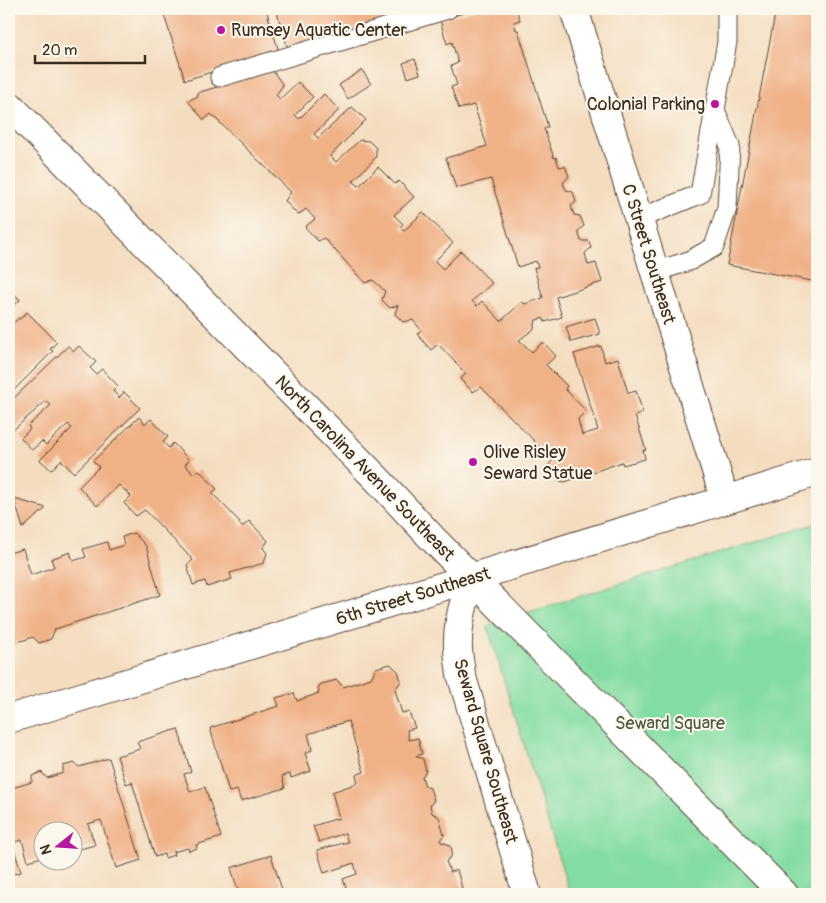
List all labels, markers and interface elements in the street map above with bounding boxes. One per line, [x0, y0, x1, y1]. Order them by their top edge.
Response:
place label: Rumsey Aquatic Center [231, 19, 407, 42]
marker: Rumsey Aquatic Center [215, 24, 227, 36]
scale bar [35, 32, 145, 64]
text: 20 m [42, 41, 77, 60]
place label: Colonial Parking [587, 93, 705, 116]
marker: Colonial Parking [709, 98, 721, 110]
street label: C Street Southeast [616, 181, 681, 328]
street label: North Carolina Avenue Southeast [270, 371, 460, 567]
place label: Olive Risley Seward Statue [483, 441, 593, 485]
marker: Olive Risley Seward Statue [467, 456, 479, 468]
street label: 6th Street Southeast [333, 562, 494, 631]
street label: Seward Square Southeast [448, 656, 523, 847]
park label: Seward Square [615, 712, 725, 735]
north arrow [32, 820, 82, 870]
text: N [37, 843, 56, 857]

